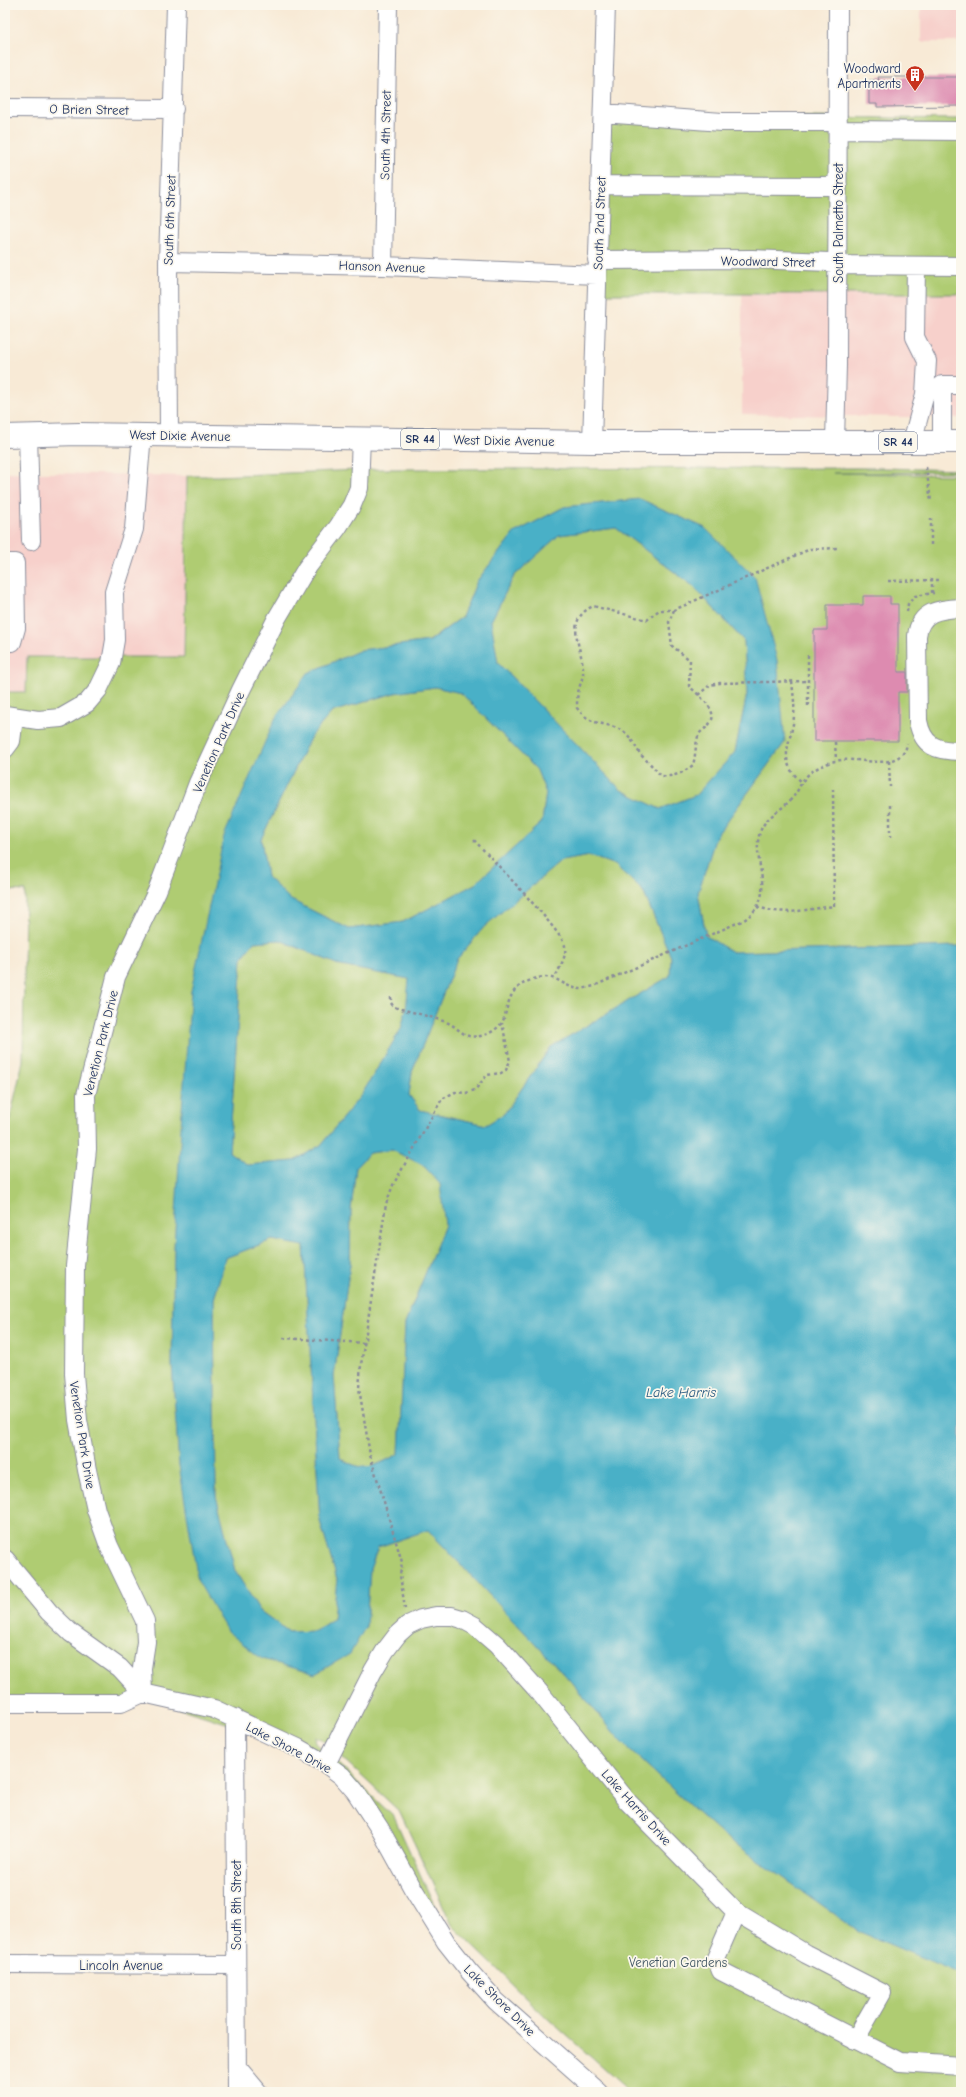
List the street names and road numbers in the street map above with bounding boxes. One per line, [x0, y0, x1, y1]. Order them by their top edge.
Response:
street label: South 4th Street [377, 89, 394, 180]
street label: O Brien Street [49, 101, 130, 118]
street label: South Palmetto Street [831, 162, 846, 283]
street label: South 6th Street [160, 173, 179, 265]
street label: South 2nd Street [590, 175, 609, 270]
street label: Woodward Street [721, 253, 816, 270]
street label: Hanson Avenue [338, 257, 426, 276]
street label: West Dixie Avenue [129, 427, 231, 444]
road number: SR 44 [401, 429, 439, 449]
street label: West Dixie Avenue [453, 432, 555, 449]
road number: SR 44 [879, 432, 917, 452]
street label: Venetion Park Drive [189, 689, 248, 795]
street label: Venetion Park Drive [80, 988, 121, 1098]
street label: Venetion Park Drive [67, 1380, 98, 1490]
street label: Lake Shore Drive [243, 1719, 334, 1777]
street label: Lake Harris Drive [599, 1766, 675, 1849]
street label: South 8th Street [229, 1859, 244, 1950]
street label: Lincoln Avenue [79, 1958, 163, 1973]
street label: Lake Shore Drive [461, 1962, 539, 2039]

